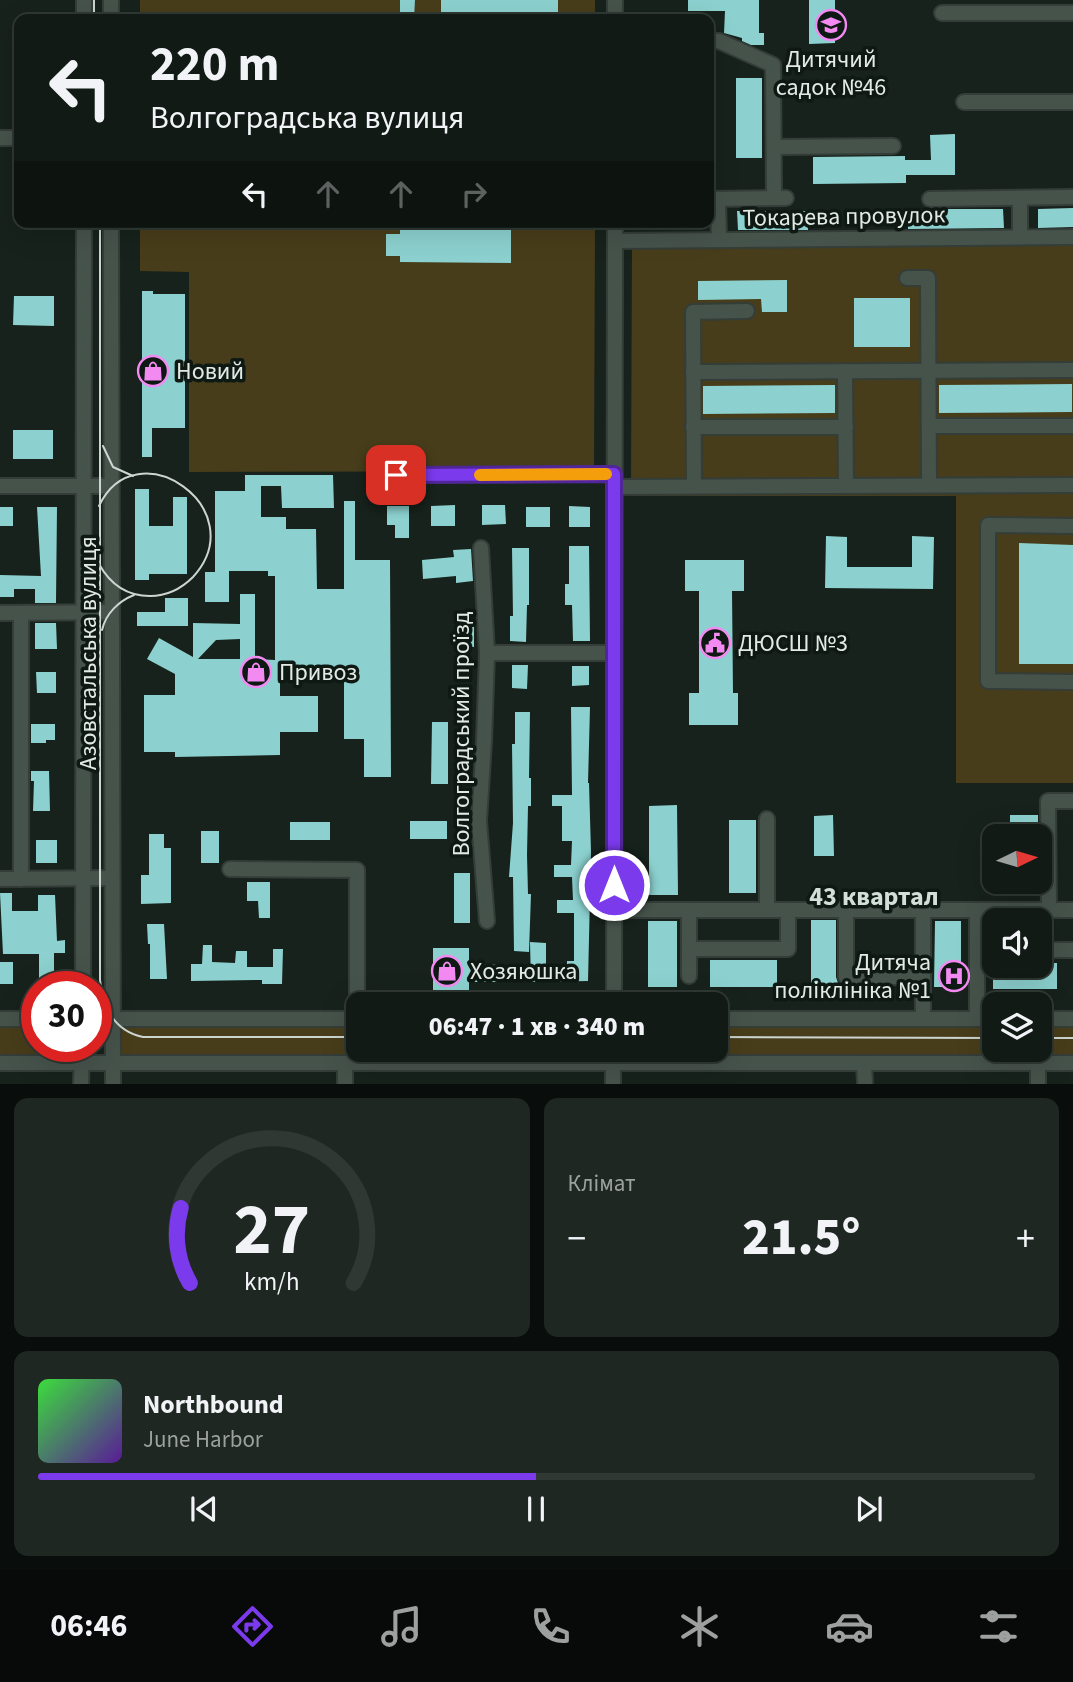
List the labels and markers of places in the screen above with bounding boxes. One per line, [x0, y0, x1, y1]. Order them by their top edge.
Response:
school or university icon: Дитячий садок №46 [814, 8, 848, 42]
place label: Дитячий садок №46 [776, 42, 886, 105]
shop icon: Новий [136, 354, 170, 388]
place label: Новий [176, 354, 244, 389]
pin [366, 445, 426, 505]
public building icon: ДЮСШ №3 [698, 626, 732, 660]
place label: ДЮСШ №3 [738, 626, 848, 661]
shop icon: Привоз [239, 655, 273, 689]
place label: Привоз [279, 655, 357, 690]
place label: Дитяча поліклініка №1 [774, 945, 931, 1008]
shop icon: Хозяюшка [430, 954, 464, 988]
place label: Хозяюшка [470, 954, 577, 989]
hospital icon: Дитяча поліклініка №1 [937, 959, 971, 993]

